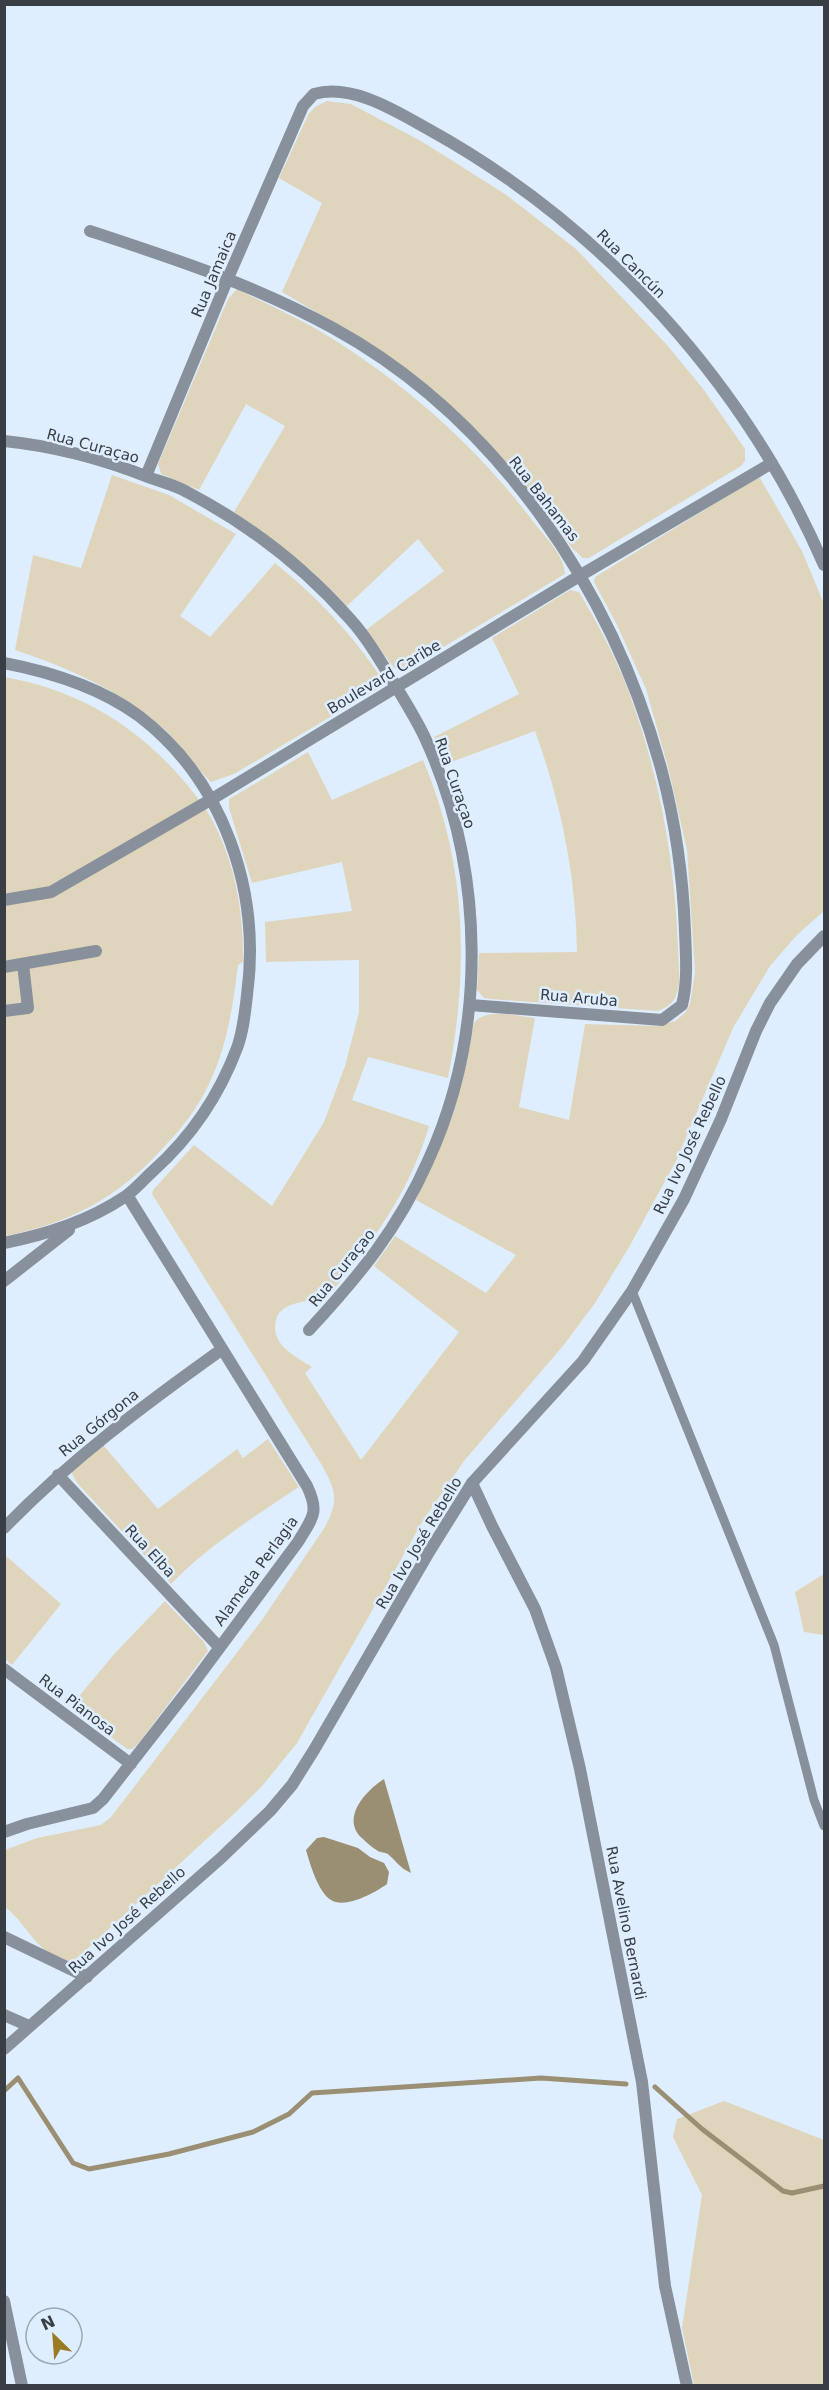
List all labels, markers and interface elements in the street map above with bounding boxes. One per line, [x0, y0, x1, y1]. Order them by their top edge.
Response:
street label: Rua Cancún [593, 226, 669, 302]
street label: Rua Jamaica [188, 228, 240, 320]
street label: Rua Curaçao [45, 425, 141, 467]
street label: Rua Bahamas [505, 453, 583, 545]
street label: Boulevard Caribe [324, 636, 444, 718]
street label: Rua Curaçao [431, 735, 479, 831]
street label: Rua Aruba [539, 986, 619, 1010]
street label: Rua Ivo José Rebello [650, 1073, 730, 1217]
street label: Rua Curaçao [305, 1225, 379, 1311]
street label: Rua Górgona [56, 1385, 142, 1461]
street label: Rua Ivo José Rebello [372, 1474, 466, 1612]
street label: Alameda Perlagia [210, 1513, 302, 1629]
street label: Rua Elba [121, 1521, 179, 1581]
street label: Rua Pianosa [35, 1670, 119, 1740]
street label: Rua Avelino Bernardi [602, 1845, 650, 2001]
street label: Rua Ivo José Rebello [65, 1863, 189, 1977]
north arrow [24, 2306, 84, 2366]
text: N [38, 2311, 58, 2334]

